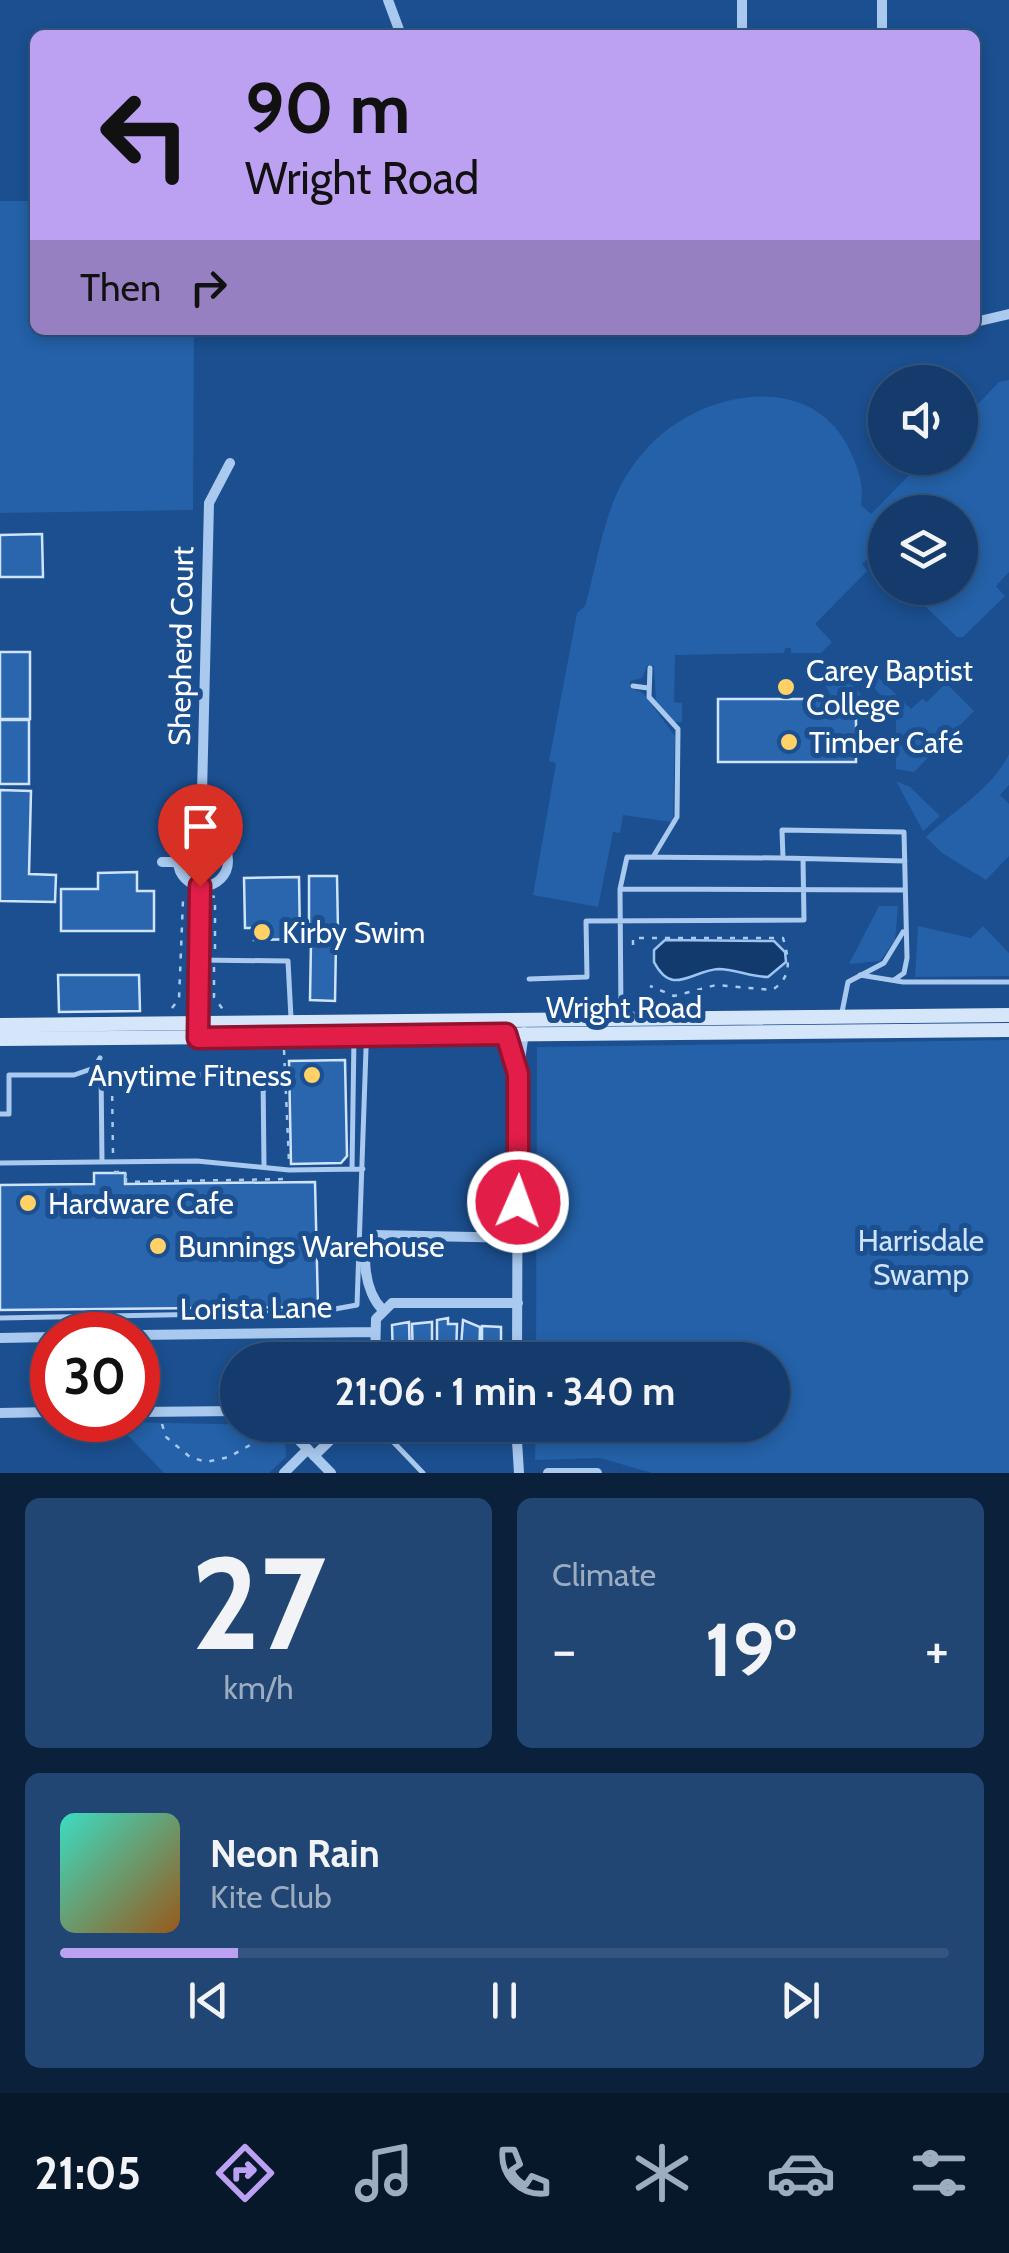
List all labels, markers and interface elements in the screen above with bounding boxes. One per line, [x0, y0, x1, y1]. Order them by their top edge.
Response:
text: 90 m [245, 65, 410, 151]
icon: left [80, 70, 210, 200]
text: Wright Road [245, 151, 479, 205]
icon: right [181, 260, 236, 315]
text: Then [80, 264, 161, 311]
map controls [868, 365, 978, 605]
button: sound [868, 365, 978, 475]
button: layers [868, 495, 978, 605]
street label: Shepherd Court [161, 546, 201, 746]
place label: Carey Baptist College [806, 652, 973, 723]
marker: Carey Baptist College [775, 676, 797, 698]
place label: Timber Café [809, 724, 963, 761]
marker: Timber Café [778, 731, 800, 753]
pin [158, 784, 243, 887]
icon: arrive [173, 799, 228, 854]
place label: Kirby Swim [282, 914, 425, 951]
marker: Kirby Swim [251, 921, 273, 943]
street label: Wright Road [546, 989, 702, 1026]
place label: Anytime Fitness [88, 1057, 292, 1094]
marker: Anytime Fitness [301, 1064, 323, 1086]
position arrow [466, 1150, 570, 1254]
place label: Hardware Cafe [48, 1185, 234, 1222]
marker: Hardware Cafe [17, 1192, 39, 1214]
park label: Harrisdale Swamp [858, 1222, 984, 1293]
place label: Bunnings Warehouse [178, 1228, 445, 1265]
marker: Bunnings Warehouse [147, 1235, 169, 1257]
street label: Lorista Lane [180, 1288, 332, 1328]
speed limit sign: 30 [30, 1312, 160, 1442]
text: 21:06 · 1 min · 340 m [335, 1368, 675, 1415]
text: 27 [191, 1524, 326, 1682]
text: Climate [552, 1555, 656, 1594]
text: 19° [705, 1604, 796, 1695]
text: − [552, 1616, 576, 1683]
text: + [925, 1616, 949, 1683]
text: km/h [223, 1668, 294, 1707]
text: Neon Rain [210, 1830, 380, 1877]
text: Kite Club [210, 1877, 332, 1916]
icon: previous [181, 1973, 236, 2028]
icon: pause [477, 1973, 532, 2028]
icon: next [773, 1973, 828, 2028]
icon: directions [210, 2138, 280, 2208]
icon: music [349, 2138, 419, 2208]
icon: phone [488, 2138, 558, 2208]
icon: climate [627, 2138, 697, 2208]
icon: car [766, 2138, 836, 2208]
icon: filters [904, 2138, 974, 2208]
text: 21:05 [34, 2146, 141, 2200]

